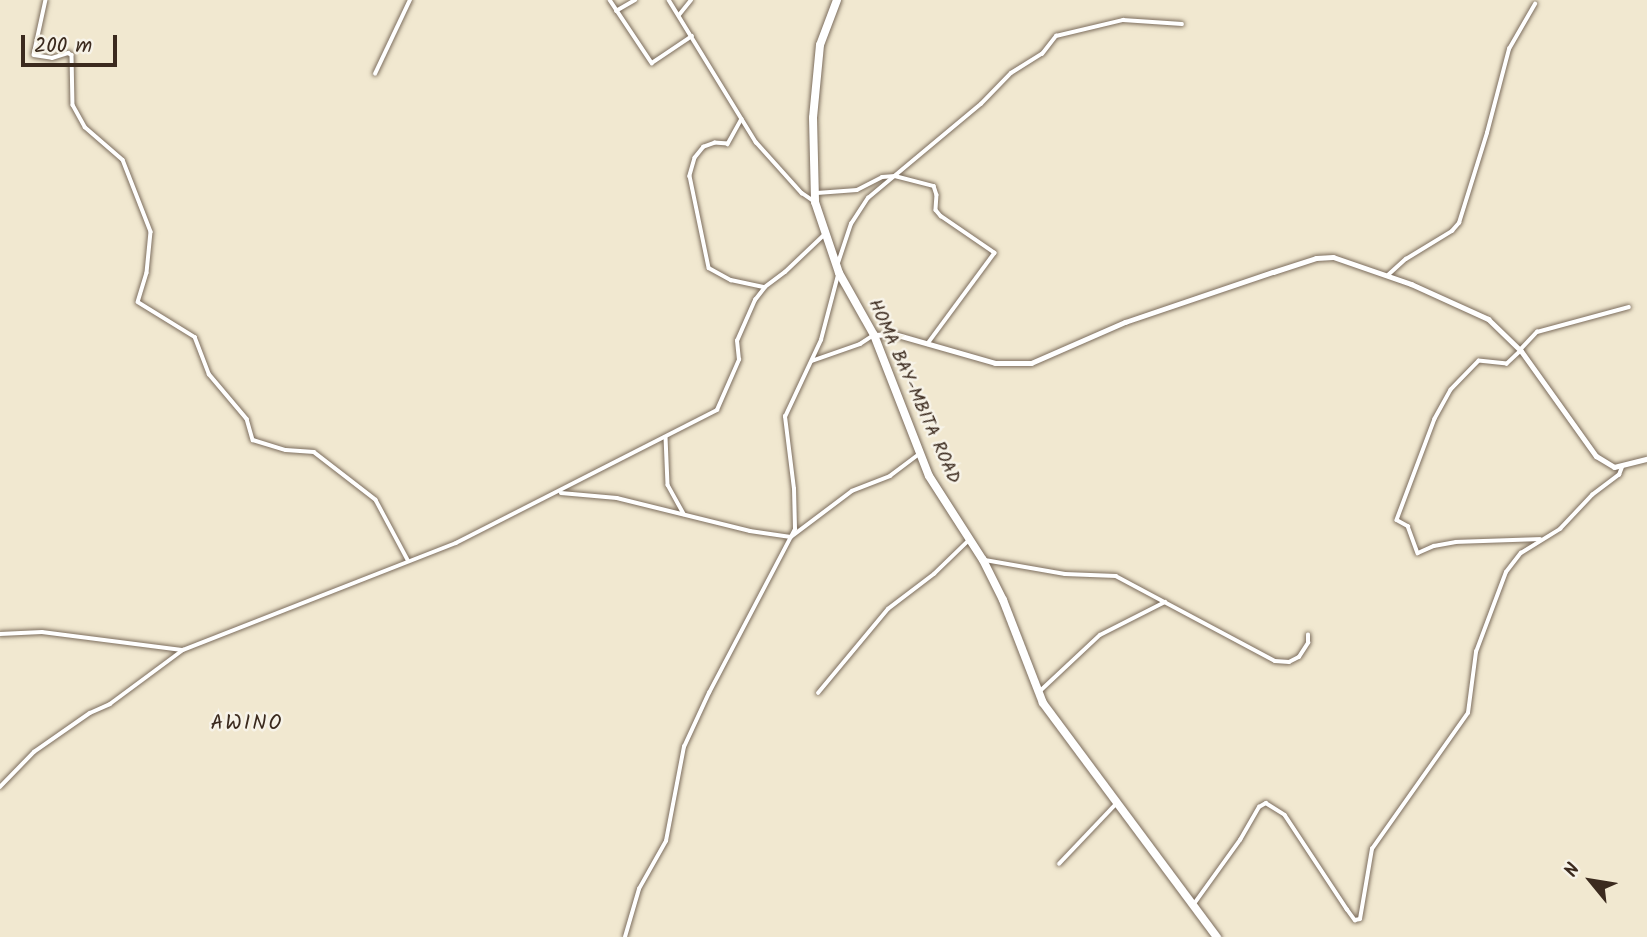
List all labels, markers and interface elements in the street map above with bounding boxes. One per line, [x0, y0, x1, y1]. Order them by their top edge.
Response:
scale bar [24, 21, 121, 65]
text: 200 m [34, 30, 92, 63]
street label: HOMA BAY-MBITA ROAD [863, 296, 963, 488]
district label: AWINO [211, 711, 283, 737]
north arrow [1556, 846, 1626, 916]
text: N [1557, 858, 1589, 883]

